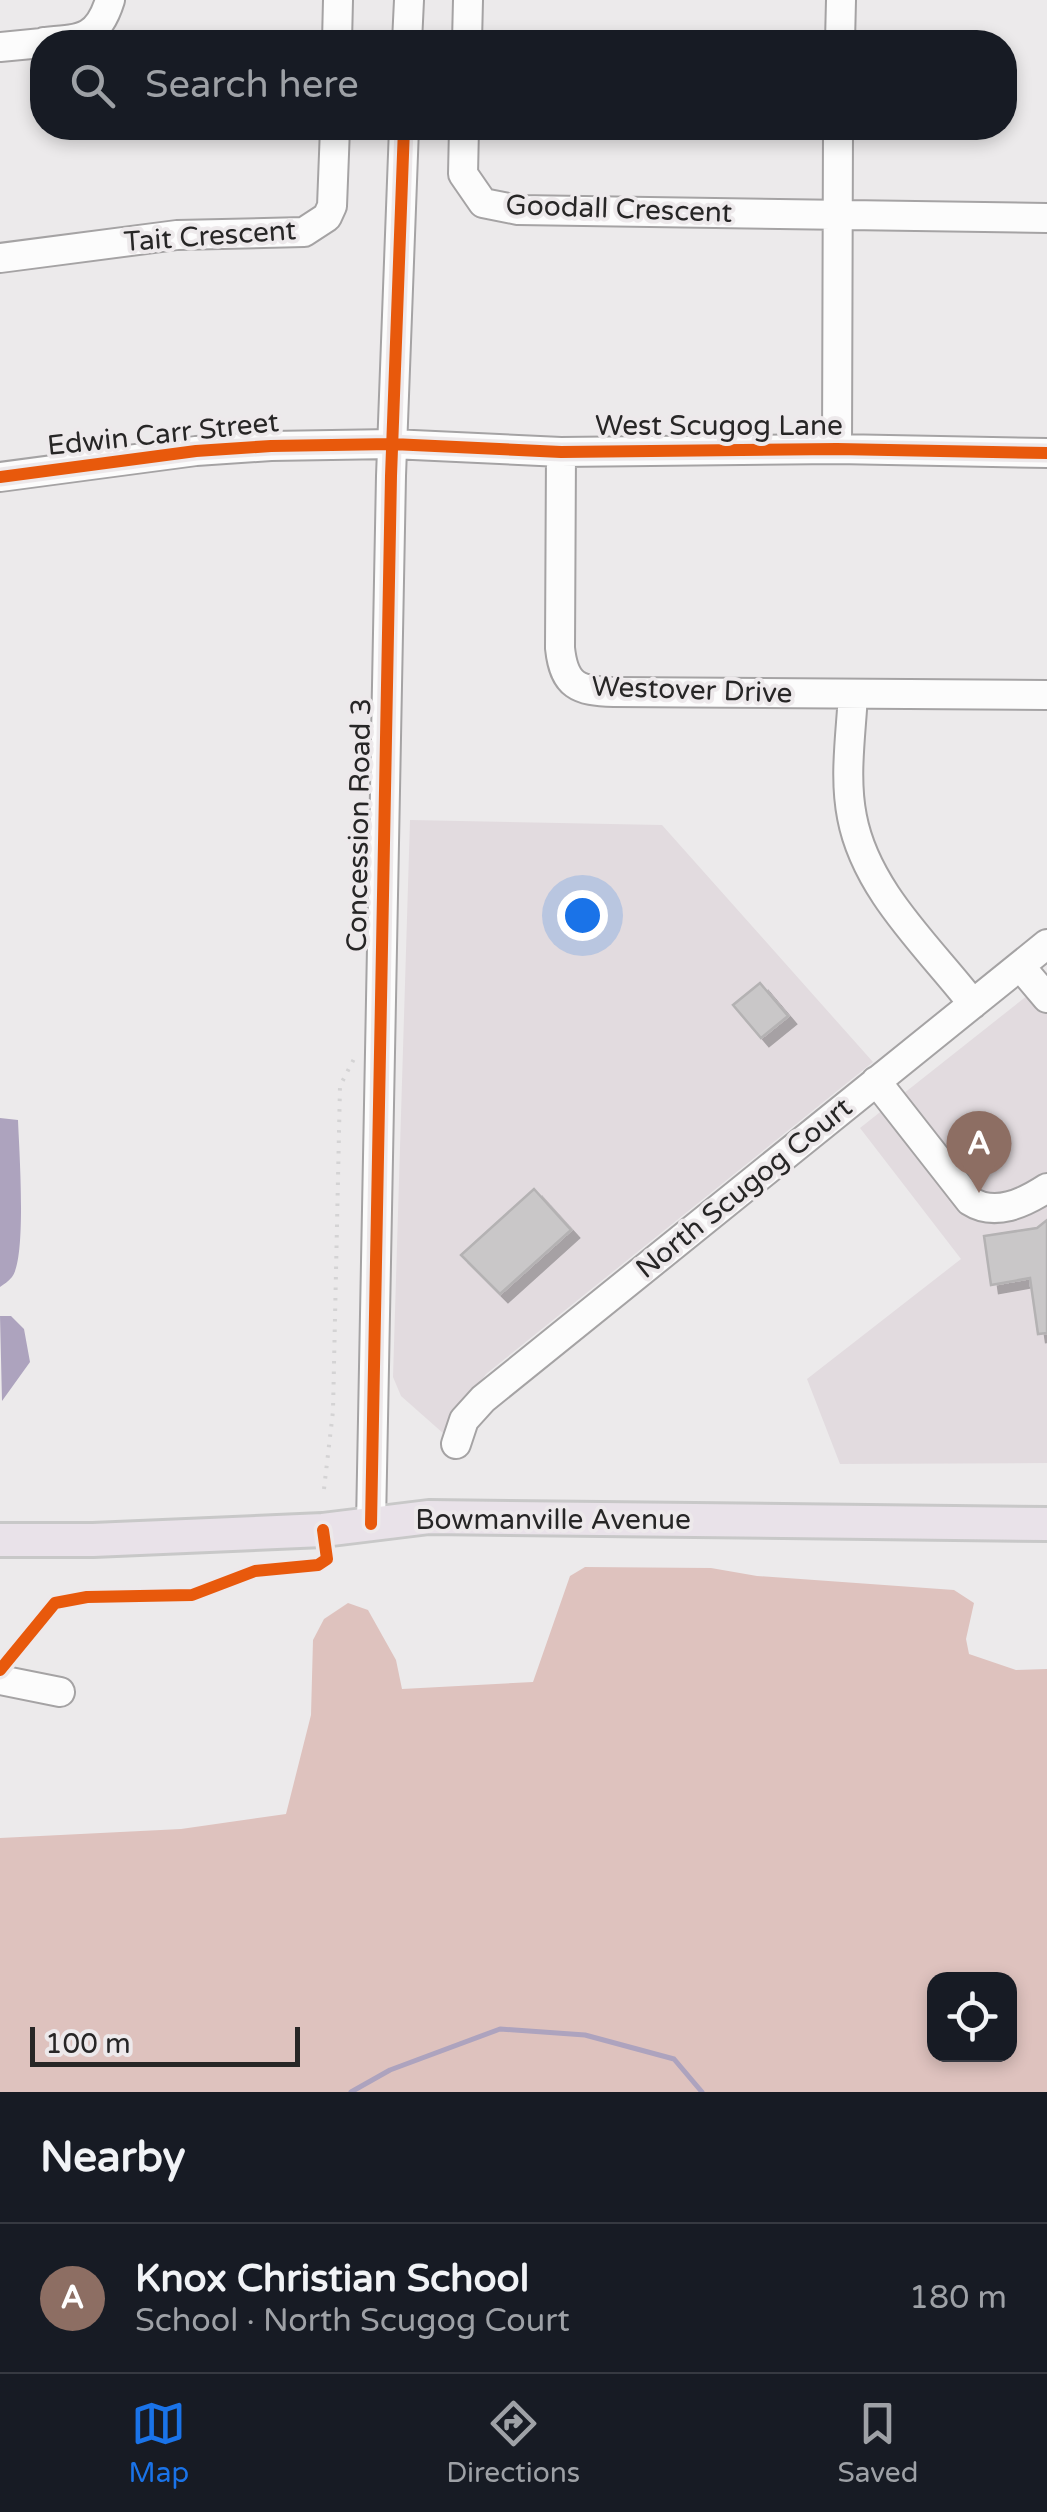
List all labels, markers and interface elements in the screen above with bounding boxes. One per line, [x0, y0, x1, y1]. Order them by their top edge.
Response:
search box [30, 30, 1017, 140]
icon: search [65, 58, 120, 113]
text: Search here [145, 62, 359, 108]
street label: Goodall Crescent [505, 188, 733, 230]
street label: Tait Crescent [123, 213, 297, 259]
street label: Edwin Carr Street [46, 405, 281, 463]
street label: West Scugog Lane [595, 409, 843, 443]
street label: Westover Drive [591, 670, 793, 710]
street label: Concession Road 3 [340, 698, 378, 952]
your location [557, 890, 608, 941]
street label: North Scugog Court [629, 1090, 859, 1286]
pin: A [946, 1110, 1012, 1193]
street label: Bowmanville Avenue [415, 1503, 691, 1537]
map controls [927, 1972, 1017, 2062]
button: locate [927, 1972, 1017, 2062]
scale bar [30, 2022, 300, 2066]
text: 100 m [45, 2027, 131, 2061]
text: Nearby [40, 2132, 185, 2183]
text: Knox Christian School [135, 2256, 529, 2302]
text: A [61, 2279, 84, 2317]
text: 180 m [909, 2279, 1007, 2317]
text: School · North Scugog Court [135, 2302, 570, 2340]
tab: Map [129, 2396, 189, 2490]
tab: Directions [446, 2396, 580, 2490]
tab: Saved [837, 2396, 918, 2490]

